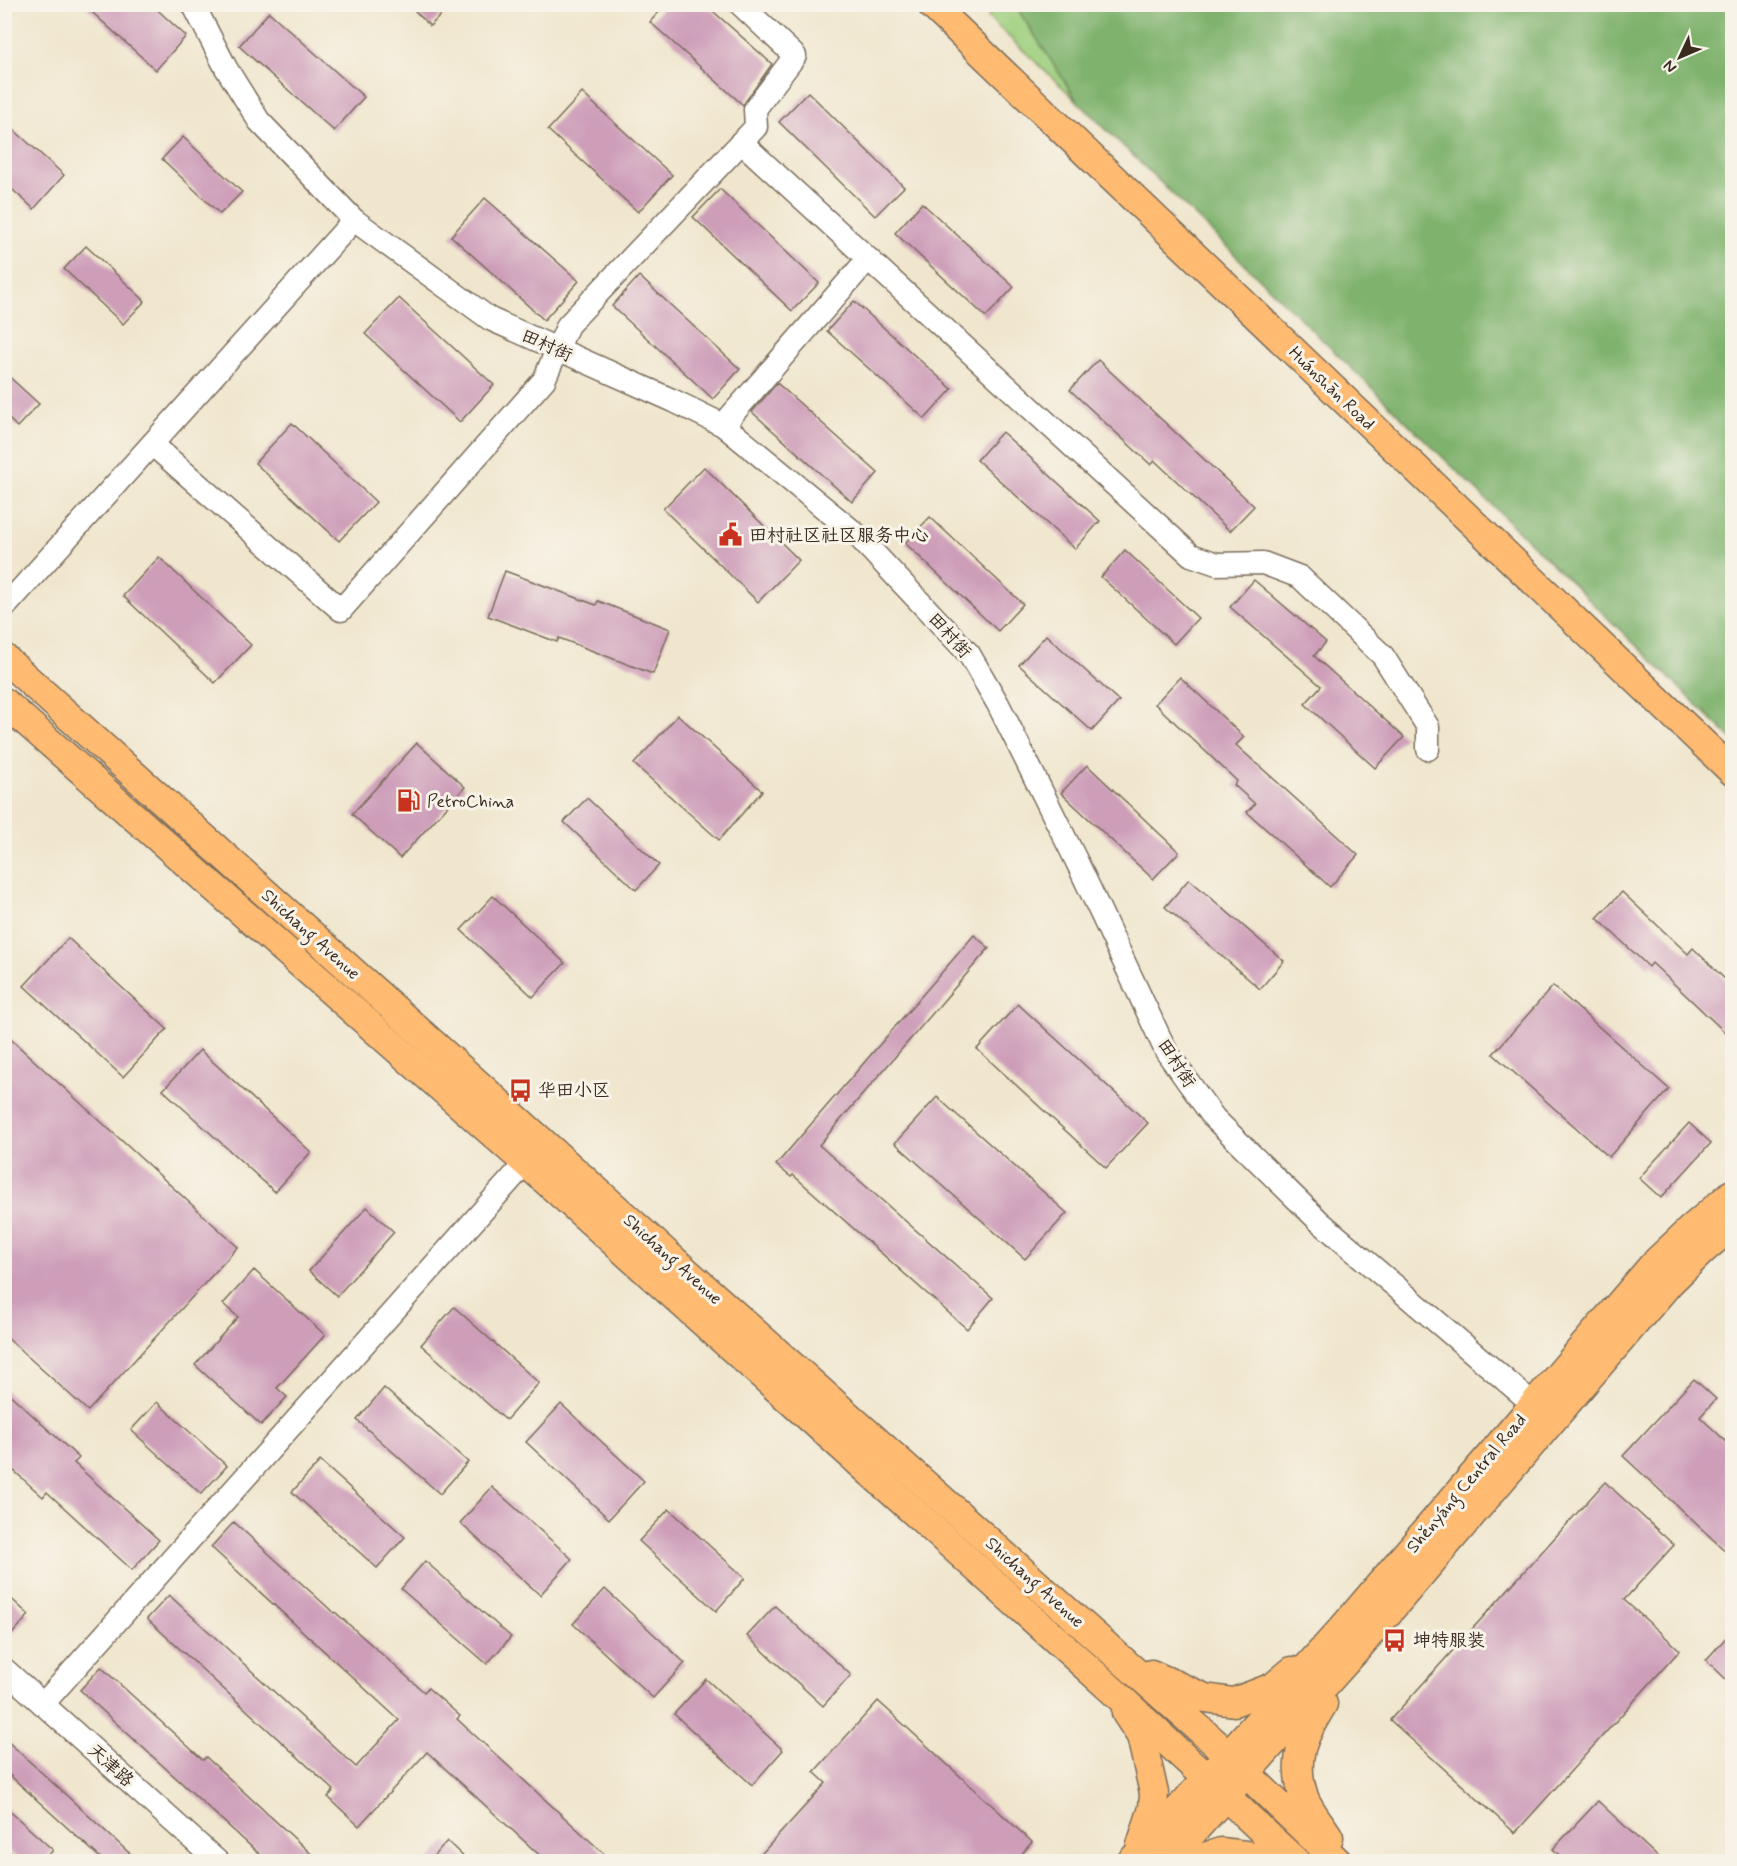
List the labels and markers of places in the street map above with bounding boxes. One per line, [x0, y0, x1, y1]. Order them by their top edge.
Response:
public building icon: 田村社区社区服务中心 [718, 522, 744, 548]
place label: 田村社区社区服务中心 [749, 524, 929, 548]
fuel station icon: PetroChina [396, 788, 422, 814]
place label: PetroChina [427, 790, 514, 814]
bus stop icon: 华田小区 [507, 1077, 533, 1103]
place label: 华田小区 [538, 1079, 610, 1103]
bus stop icon: 坤特服装 [1382, 1627, 1408, 1653]
place label: 坤特服装 [1413, 1629, 1485, 1653]

